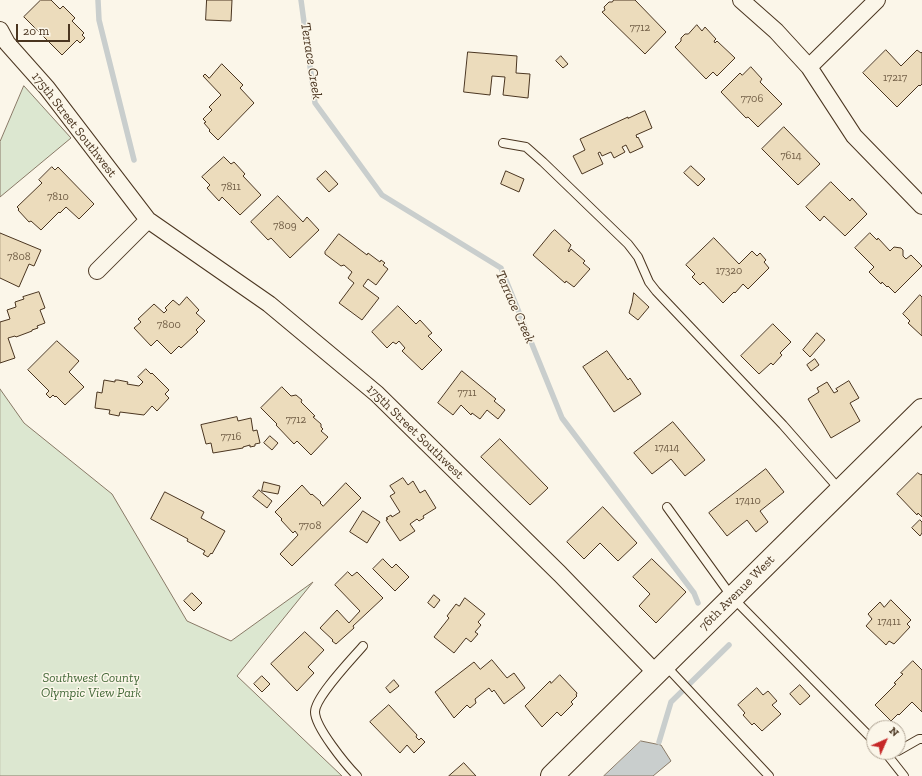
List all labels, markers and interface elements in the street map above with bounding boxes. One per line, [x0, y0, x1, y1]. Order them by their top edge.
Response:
scale bar [18, 16, 72, 42]
water label: Terrace Creek [297, 21, 325, 101]
house number: 7712 [630, 21, 650, 35]
text: 20 m [23, 24, 49, 38]
street label: 175th Street Southwest [28, 69, 120, 181]
house number: 17217 [883, 71, 907, 85]
house number: 7706 [741, 92, 763, 106]
house number: 7614 [780, 149, 802, 163]
house number: 7811 [221, 180, 241, 194]
house number: 7810 [47, 190, 69, 204]
house number: 7809 [273, 219, 297, 233]
house number: 7808 [7, 250, 31, 264]
house number: 17320 [716, 264, 742, 278]
water label: Terrace Creek [492, 268, 538, 346]
house number: 7800 [157, 318, 181, 332]
street label: 175th Street Southwest [363, 382, 467, 482]
house number: 7711 [458, 386, 476, 400]
house number: 7712 [286, 413, 306, 427]
house number: 7716 [221, 430, 241, 444]
house number: 17414 [654, 441, 680, 455]
house number: 17410 [735, 494, 761, 508]
house number: 7708 [299, 519, 321, 533]
street label: 76th Avenue West [696, 552, 778, 634]
house number: 17411 [877, 615, 901, 629]
park label: Southwest County Olympic View Park [41, 670, 141, 701]
north arrow [866, 720, 906, 760]
text: N [887, 724, 902, 739]

